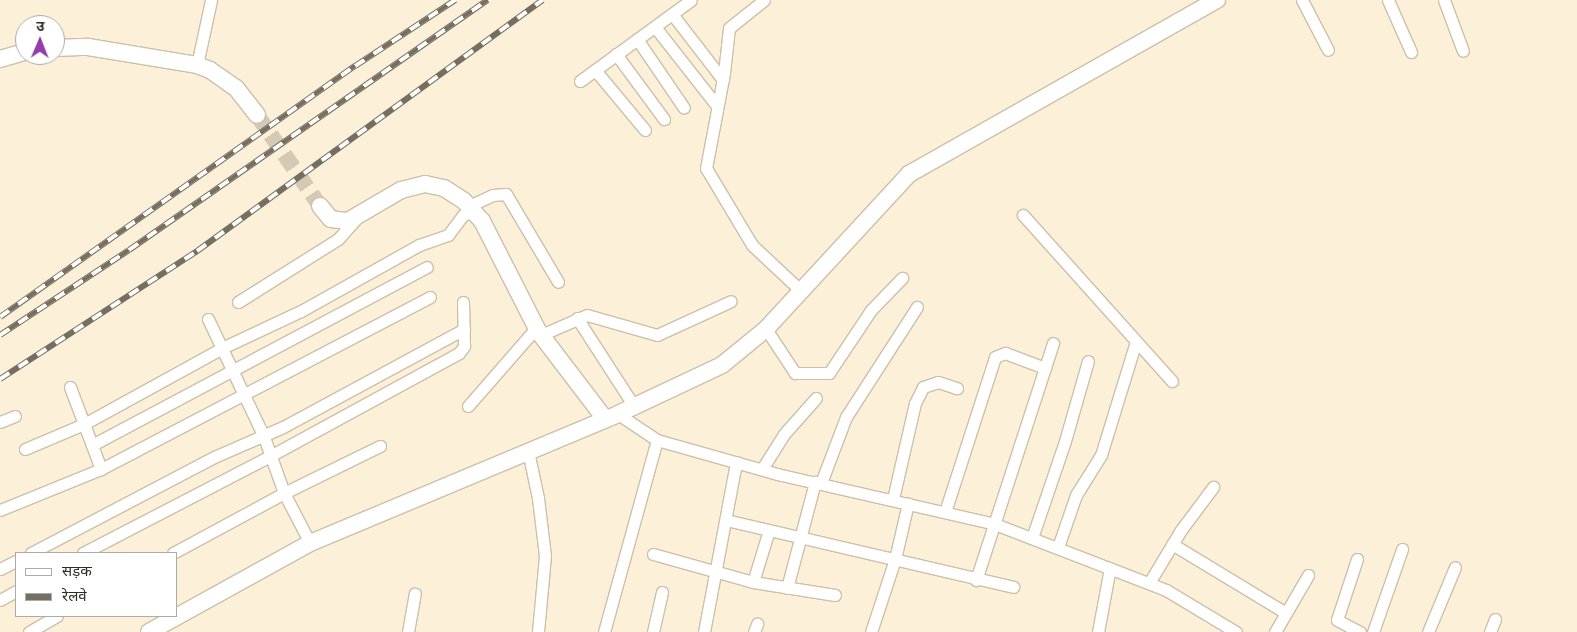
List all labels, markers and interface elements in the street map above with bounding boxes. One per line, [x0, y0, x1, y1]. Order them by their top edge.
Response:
north arrow [15, 15, 65, 65]
text: उ [36, 18, 44, 34]
legend [15, 552, 178, 617]
text: सड़क [62, 562, 92, 579]
text: रेलवे [62, 587, 87, 604]

